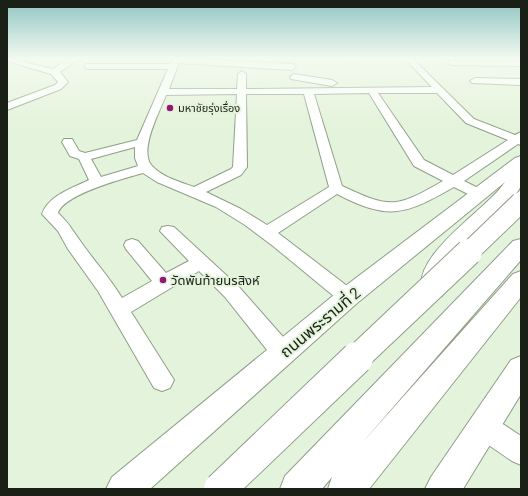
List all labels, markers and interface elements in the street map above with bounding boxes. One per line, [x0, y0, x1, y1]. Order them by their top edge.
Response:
place label: มหาชัยรุ่งเรื่อง [178, 100, 240, 115]
marker: มหาชัยรุ่งเรื่อง [165, 103, 175, 113]
place label: วัดพันท้ายนรสิงห์ [171, 272, 260, 288]
marker: วัดพันท้ายนรสิงห์ [158, 275, 168, 285]
street label: ถนนพระรามที่ 2 [275, 282, 364, 361]

